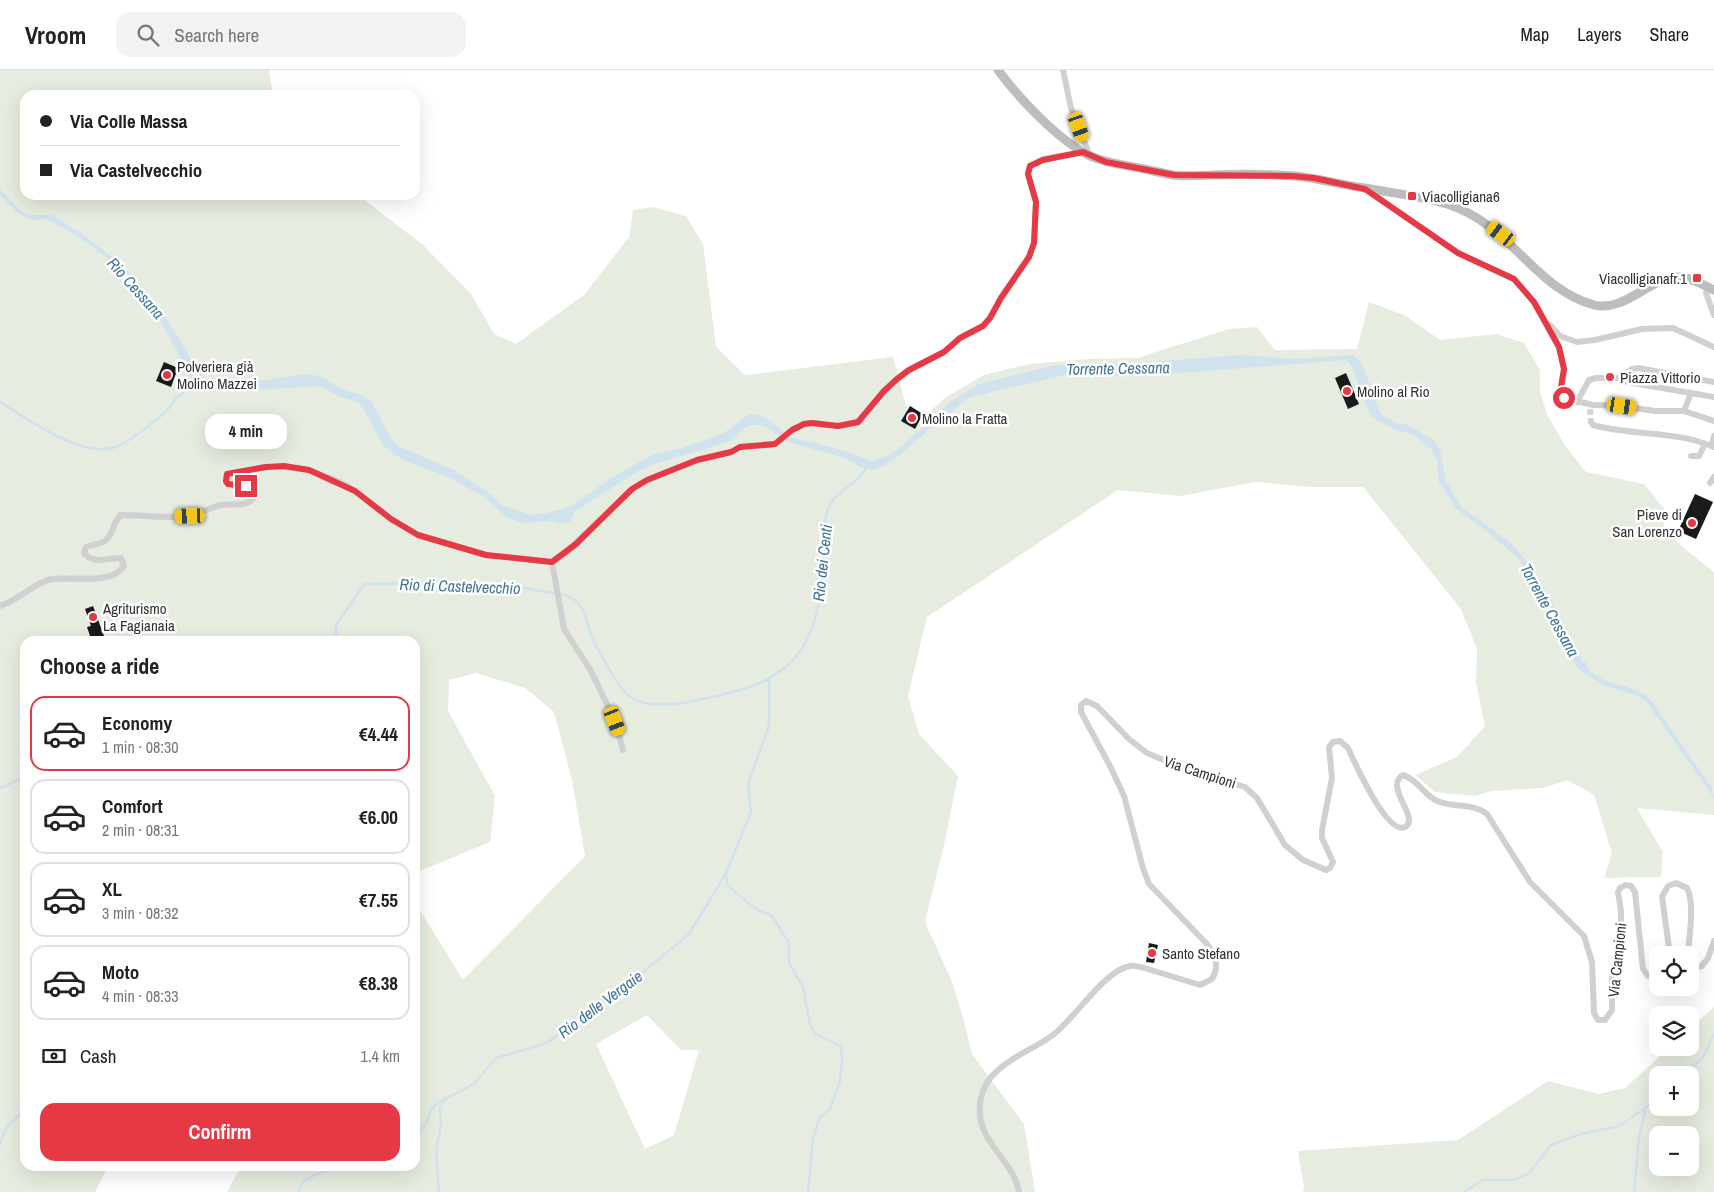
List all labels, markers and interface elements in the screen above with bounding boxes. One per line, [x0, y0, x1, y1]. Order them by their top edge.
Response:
search box [116, 12, 466, 57]
text: Vroom [25, 19, 86, 51]
icon: search [134, 21, 162, 49]
text: Search here [174, 22, 259, 48]
text: Map [1521, 22, 1549, 47]
text: Layers [1577, 22, 1622, 47]
text: Share [1650, 22, 1689, 47]
text: Via Colle Massa [70, 108, 188, 134]
car [1067, 110, 1090, 144]
text: Via Castelvecchio [70, 157, 202, 183]
place label: Viacolligiana6 [1422, 186, 1500, 207]
marker: Viacolligiana6 [1406, 190, 1418, 202]
car [1484, 219, 1517, 249]
water label: Rio Cessana [102, 252, 170, 324]
place label: Viacolligianafr.1 [1599, 268, 1687, 289]
marker: Viacolligianafr.1 [1691, 272, 1703, 284]
place label: Polveriera già Molino Mazzei [177, 356, 257, 394]
water label: Torrente Cessana [1066, 356, 1170, 380]
place label: Piazza Vittorio [1620, 367, 1701, 388]
marker: Polveriera già Molino Mazzei [161, 369, 173, 381]
marker: Piazza Vittorio [1604, 371, 1616, 383]
place label: Molino al Rio [1357, 381, 1430, 402]
marker: Molino al Rio [1341, 385, 1353, 397]
route start [1553, 387, 1575, 409]
car [1606, 396, 1637, 416]
place label: Molino la Fratta [922, 408, 1008, 429]
marker: Molino la Fratta [906, 412, 918, 424]
callout: 4 min [205, 414, 287, 448]
text: 4 min [229, 420, 263, 442]
route end [235, 475, 257, 497]
place label: Pieve di San Lorenzo [1612, 504, 1682, 542]
car [174, 508, 205, 524]
marker: Pieve di San Lorenzo [1686, 517, 1698, 529]
water label: Rio dei Centi [807, 523, 837, 603]
water label: Torrente Cessana [1515, 560, 1585, 660]
water label: Rio di Castelvecchio [399, 573, 521, 599]
place label: Agriturismo La Fagianaia [102, 598, 175, 636]
marker: Agriturismo La Fagianaia [87, 611, 99, 623]
text: Choose a ride [40, 651, 159, 681]
car [602, 704, 627, 738]
text: Economy [102, 710, 172, 736]
icon: car [42, 711, 87, 756]
text: €4.44 [359, 721, 398, 747]
text: 1 min · 08:30 [102, 736, 179, 758]
street label: Via Campioni [1161, 750, 1239, 794]
text: Comfort [102, 793, 163, 819]
icon: car [42, 794, 87, 839]
text: €6.00 [359, 804, 398, 830]
text: 2 min · 08:31 [102, 819, 179, 841]
text: XL [102, 876, 122, 902]
icon: car [42, 877, 87, 922]
text: €7.55 [359, 887, 398, 913]
text: 3 min · 08:32 [102, 902, 179, 924]
street label: Via Campioni [1603, 922, 1631, 998]
place label: Santo Stefano [1162, 943, 1240, 964]
map controls [1649, 946, 1699, 1176]
button: locate [1649, 946, 1699, 996]
marker: Santo Stefano [1146, 947, 1158, 959]
text: Moto [102, 959, 139, 985]
icon: car [42, 960, 87, 1005]
water label: Rio delle Vergaie [553, 965, 647, 1043]
text: €8.38 [359, 970, 398, 996]
text: 4 min · 08:33 [102, 985, 179, 1007]
button: layers [1649, 1006, 1699, 1056]
icon: cash [40, 1042, 68, 1070]
text: Cash [80, 1043, 116, 1069]
text: 1.4 km [361, 1045, 400, 1067]
button: + [1649, 1066, 1699, 1116]
button: Confirm [40, 1103, 400, 1161]
button: − [1649, 1126, 1699, 1176]

